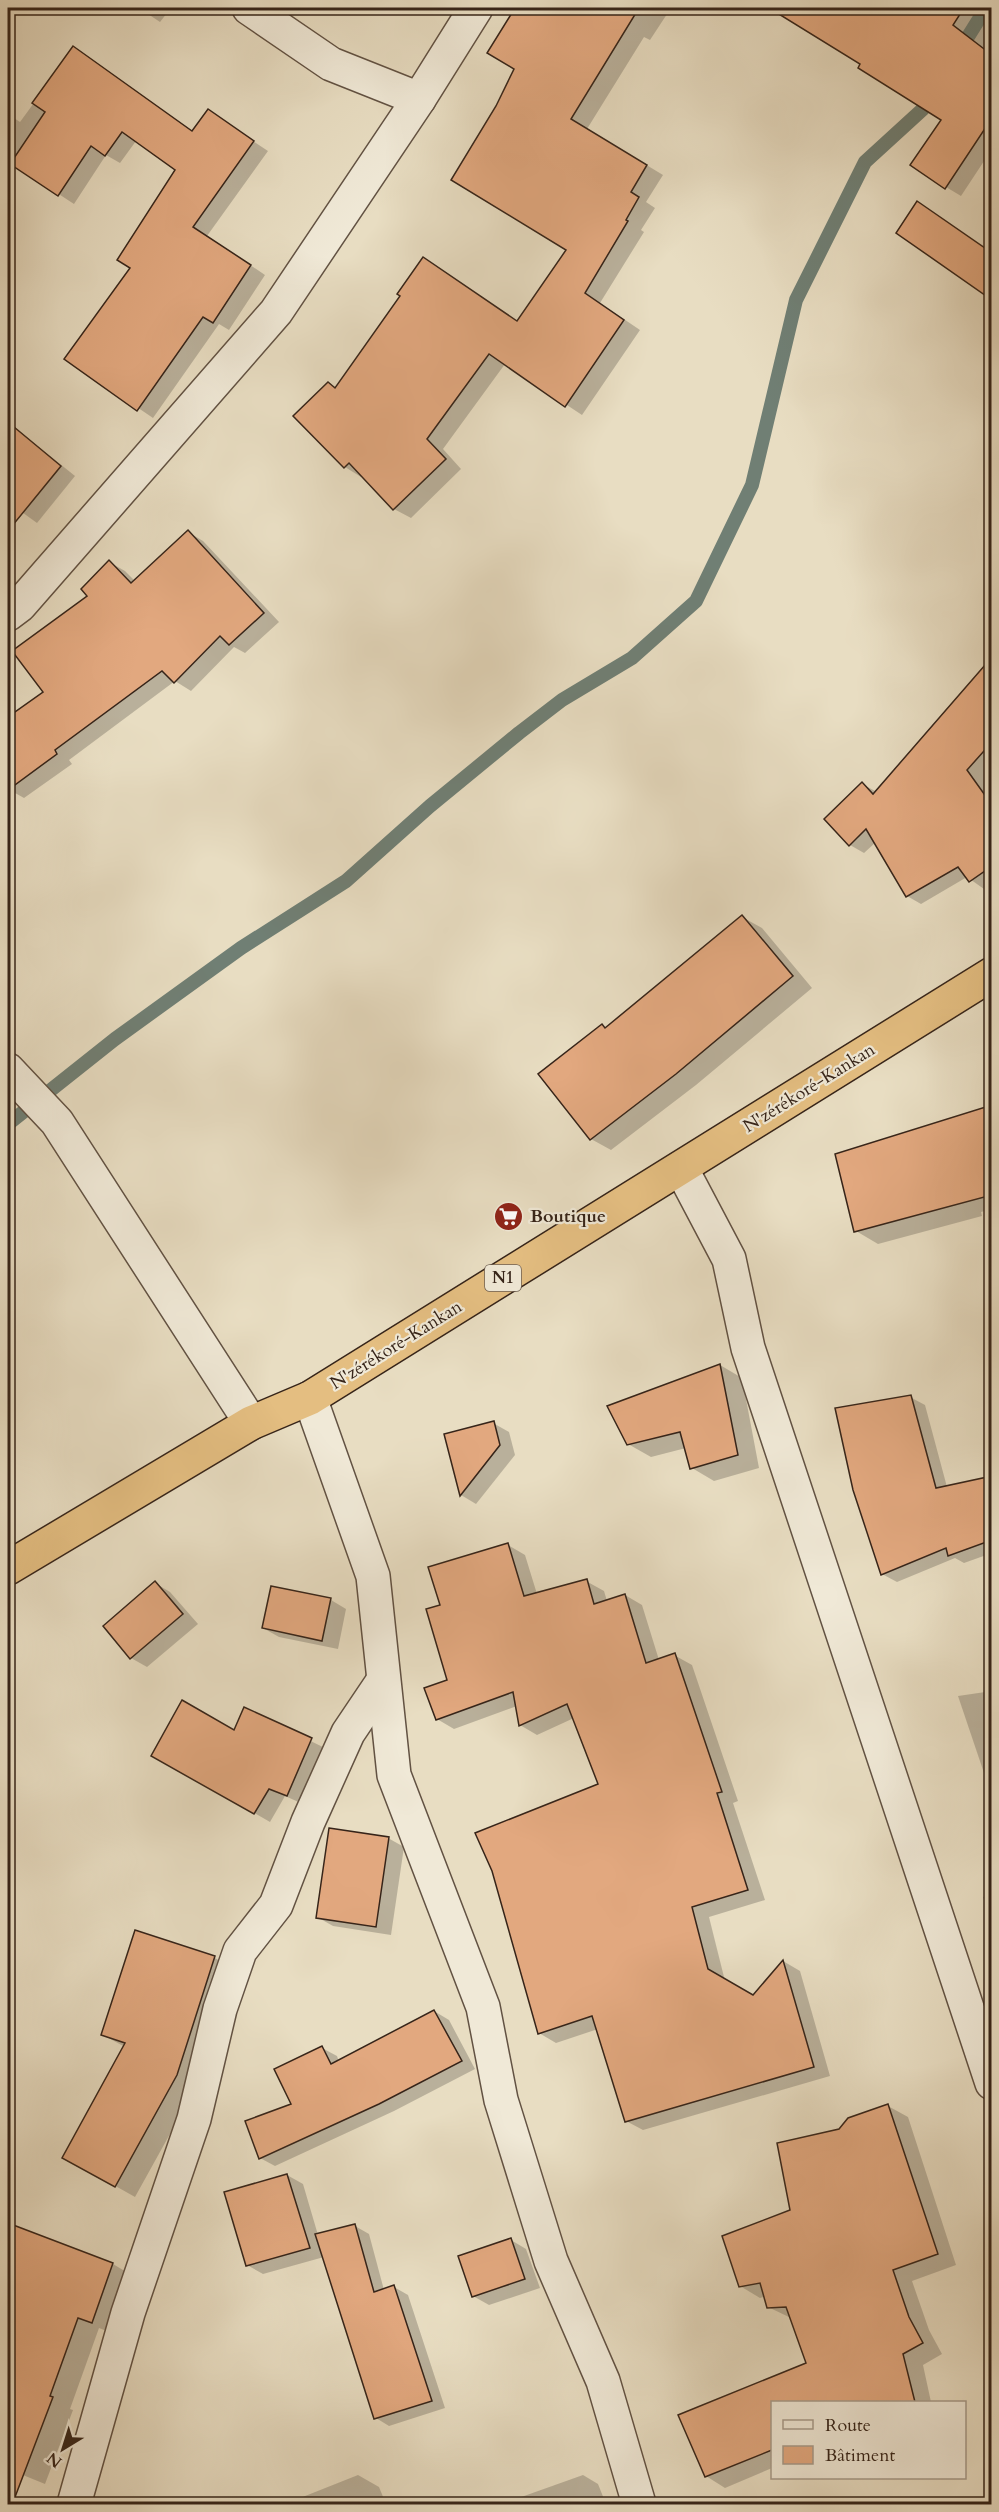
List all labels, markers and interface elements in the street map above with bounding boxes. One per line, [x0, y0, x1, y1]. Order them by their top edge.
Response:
street label: N'zérékoré-Kankan [738, 1037, 881, 1139]
supermarket icon: Boutique [493, 1200, 525, 1232]
place label: Boutique [530, 1204, 606, 1229]
road number: N1 [485, 1265, 521, 1291]
street label: N'zérékoré-Kankan [325, 1294, 468, 1396]
legend [771, 2401, 966, 2479]
text: Route [825, 2413, 871, 2438]
north arrow [33, 2419, 93, 2479]
text: Bâtiment [825, 2443, 895, 2468]
text: N [42, 2447, 67, 2473]

